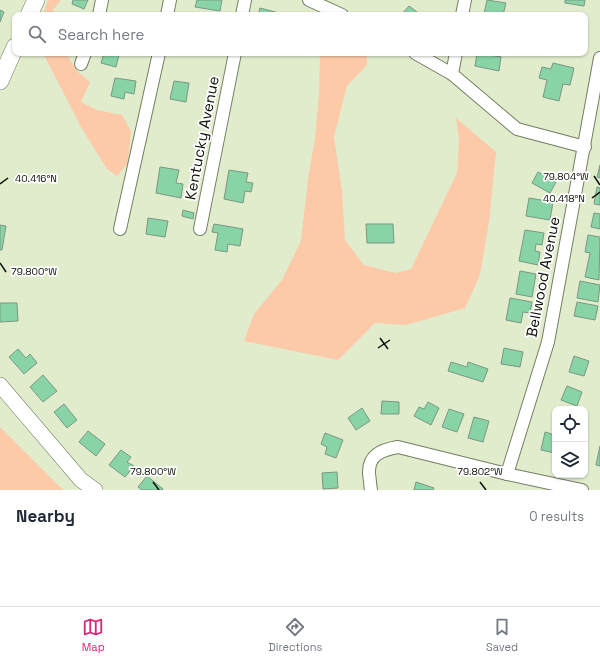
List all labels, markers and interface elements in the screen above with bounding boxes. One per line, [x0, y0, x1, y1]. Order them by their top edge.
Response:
search box [12, 12, 588, 56]
icon: search [26, 23, 48, 45]
text: Search here [58, 25, 144, 44]
street label: Kentucky Avenue [180, 74, 223, 201]
text: 79.804°W [543, 170, 589, 183]
text: 40.416°N [15, 172, 57, 185]
text: 40.418°N [543, 192, 585, 205]
street label: Bellwood Avenue [521, 215, 564, 339]
text: 79.800°W [11, 265, 57, 278]
map controls [552, 406, 588, 478]
button: locate [552, 406, 588, 442]
button: layers [552, 442, 588, 478]
text: 79.800°W [130, 465, 176, 478]
text: 79.802°W [457, 465, 503, 478]
text: Nearby [16, 505, 75, 527]
text: 0 results [529, 508, 584, 525]
tab: Map [82, 616, 105, 654]
tab: Directions [268, 616, 322, 654]
tab: Saved [486, 616, 518, 654]

